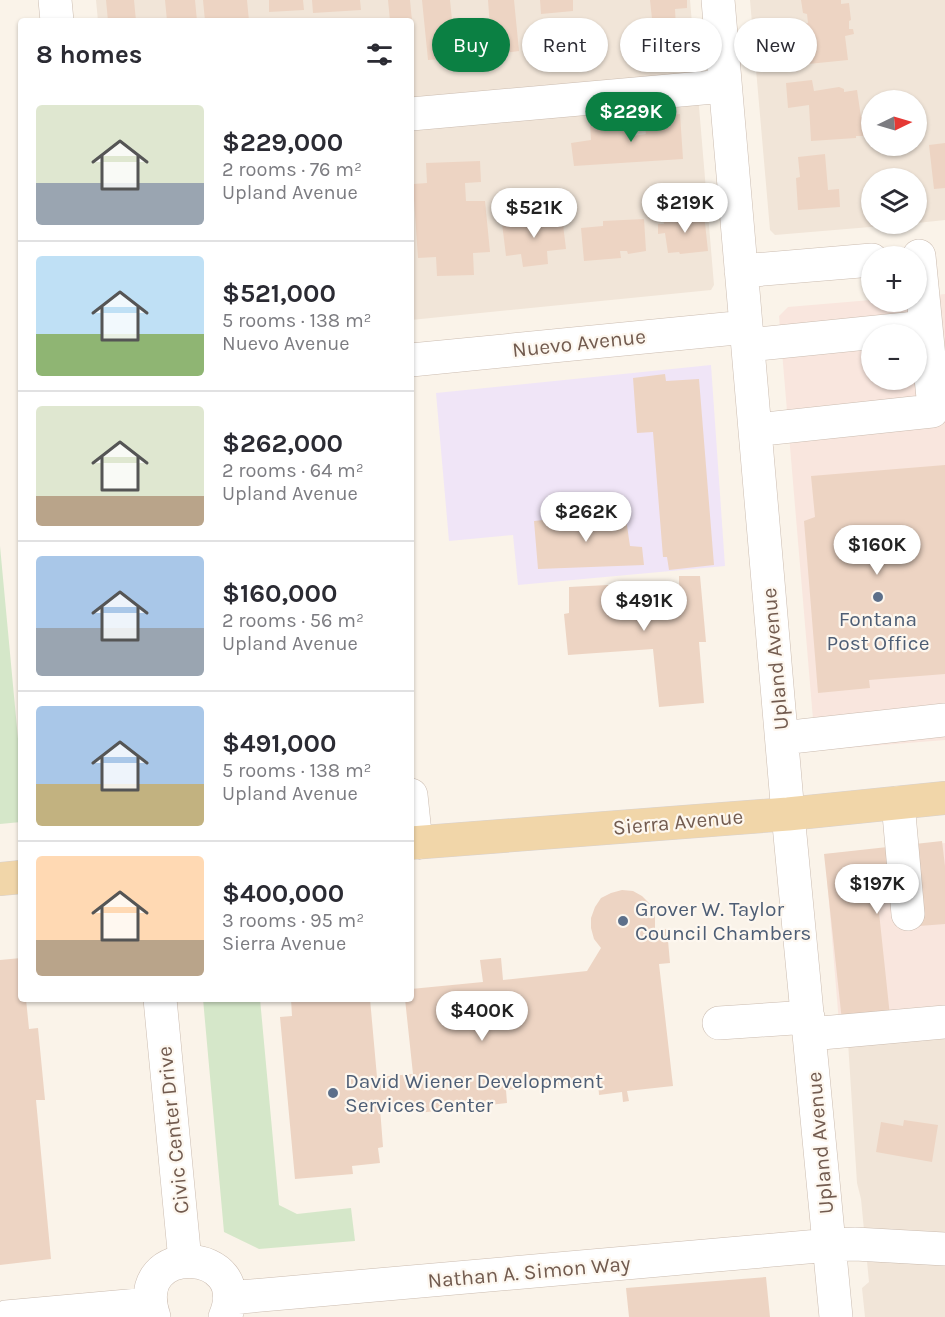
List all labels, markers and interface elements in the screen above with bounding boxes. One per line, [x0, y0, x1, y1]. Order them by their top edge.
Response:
chip: Buy [432, 18, 510, 72]
chip: Rent [522, 18, 608, 72]
chip: Filters [620, 18, 722, 72]
chip: New [734, 18, 817, 72]
icon: filters [363, 38, 396, 71]
text: 8 homes [36, 39, 142, 70]
north arrow [861, 90, 927, 156]
map controls [861, 90, 927, 390]
pin: $229K [589, 92, 673, 143]
text: $229K [599, 100, 663, 123]
text: $229,000 [222, 127, 343, 158]
icon: home [84, 129, 156, 201]
text: 2 rooms · 76 m² [222, 158, 362, 181]
button: layers [861, 168, 927, 234]
text: Upland Avenue [222, 181, 358, 204]
pin: $219K [643, 183, 727, 234]
pin: $521K [492, 188, 576, 239]
text: $219K [656, 191, 714, 214]
text: $521K [505, 196, 563, 219]
button: + [861, 246, 927, 312]
text: $521,000 [222, 278, 336, 309]
icon: home [84, 280, 156, 352]
text: 5 rooms · 138 m² [222, 309, 372, 332]
street label: Nuevo Avenue [511, 324, 647, 362]
button: − [861, 324, 927, 390]
text: Nuevo Avenue [222, 332, 350, 355]
text: $262,000 [222, 428, 343, 459]
icon: home [84, 430, 156, 502]
text: 2 rooms · 64 m² [222, 459, 364, 482]
text: Upland Avenue [222, 482, 358, 505]
pin: $262K [544, 492, 628, 543]
text: $262K [554, 500, 618, 523]
pin: $160K [835, 525, 919, 576]
text: $160K [848, 533, 906, 556]
text: $160,000 [222, 578, 337, 609]
icon: home [84, 580, 156, 652]
pin: $491K [602, 581, 686, 632]
street label: Upland Avenue [757, 587, 793, 731]
text: $491K [615, 589, 673, 612]
marker: Fontana Post Office [871, 590, 885, 604]
place label: Fontana Post Office [827, 607, 929, 655]
text: 2 rooms · 56 m² [222, 609, 364, 632]
text: Upland Avenue [222, 632, 358, 655]
text: $491,000 [222, 728, 336, 759]
icon: home [84, 730, 156, 802]
text: 5 rooms · 138 m² [222, 759, 372, 782]
text: Upland Avenue [222, 782, 358, 805]
street label: Sierra Avenue [612, 804, 744, 840]
pin: $197K [835, 864, 919, 915]
text: $197K [849, 872, 905, 895]
text: $400,000 [222, 878, 344, 909]
icon: home [84, 880, 156, 952]
place label: Grover W. Taylor Council Chambers [635, 897, 811, 945]
text: 3 rooms · 95 m² [222, 909, 364, 932]
marker: Grover W. Taylor Council Chambers [616, 914, 630, 928]
text: Sierra Avenue [222, 932, 346, 955]
pin: $400K [440, 991, 524, 1042]
text: $400K [450, 999, 514, 1022]
street label: Civic Center Drive [152, 1045, 194, 1215]
place label: David Wiener Development Services Center [345, 1069, 603, 1117]
street label: Upland Avenue [802, 1071, 838, 1215]
marker: David Wiener Development Services Center [326, 1086, 340, 1100]
street label: Nathan A. Simon Way [426, 1251, 632, 1293]

